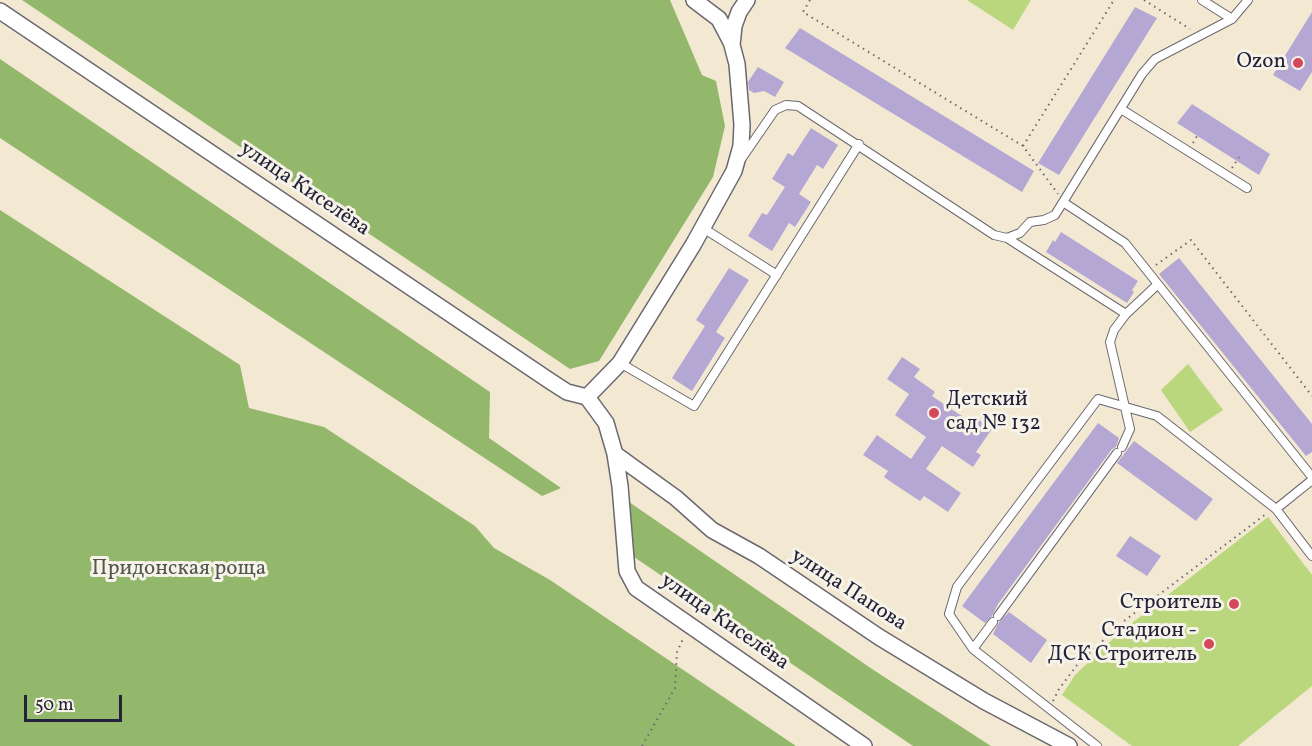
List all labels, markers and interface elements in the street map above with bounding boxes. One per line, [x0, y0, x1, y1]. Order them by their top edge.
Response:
place label: Ozon [1236, 50, 1286, 76]
marker: Ozon [1291, 56, 1305, 70]
street label: улица Киселёва [234, 137, 374, 243]
place label: Детский сад № 132 [946, 388, 1041, 438]
marker: Детский сад № 132 [927, 406, 941, 420]
street label: улица Папова [785, 544, 911, 638]
park label: Придонская роща [92, 557, 266, 583]
street label: улица Киселёва [655, 569, 793, 677]
place label: Строитель [1120, 591, 1222, 617]
marker: Строитель [1227, 597, 1241, 611]
place label: Стадион - ДСК Строитель [1048, 619, 1197, 669]
marker: Стадион - ДСК Строитель [1202, 637, 1216, 651]
scale bar [27, 683, 124, 721]
text: 50 m [35, 693, 74, 718]

